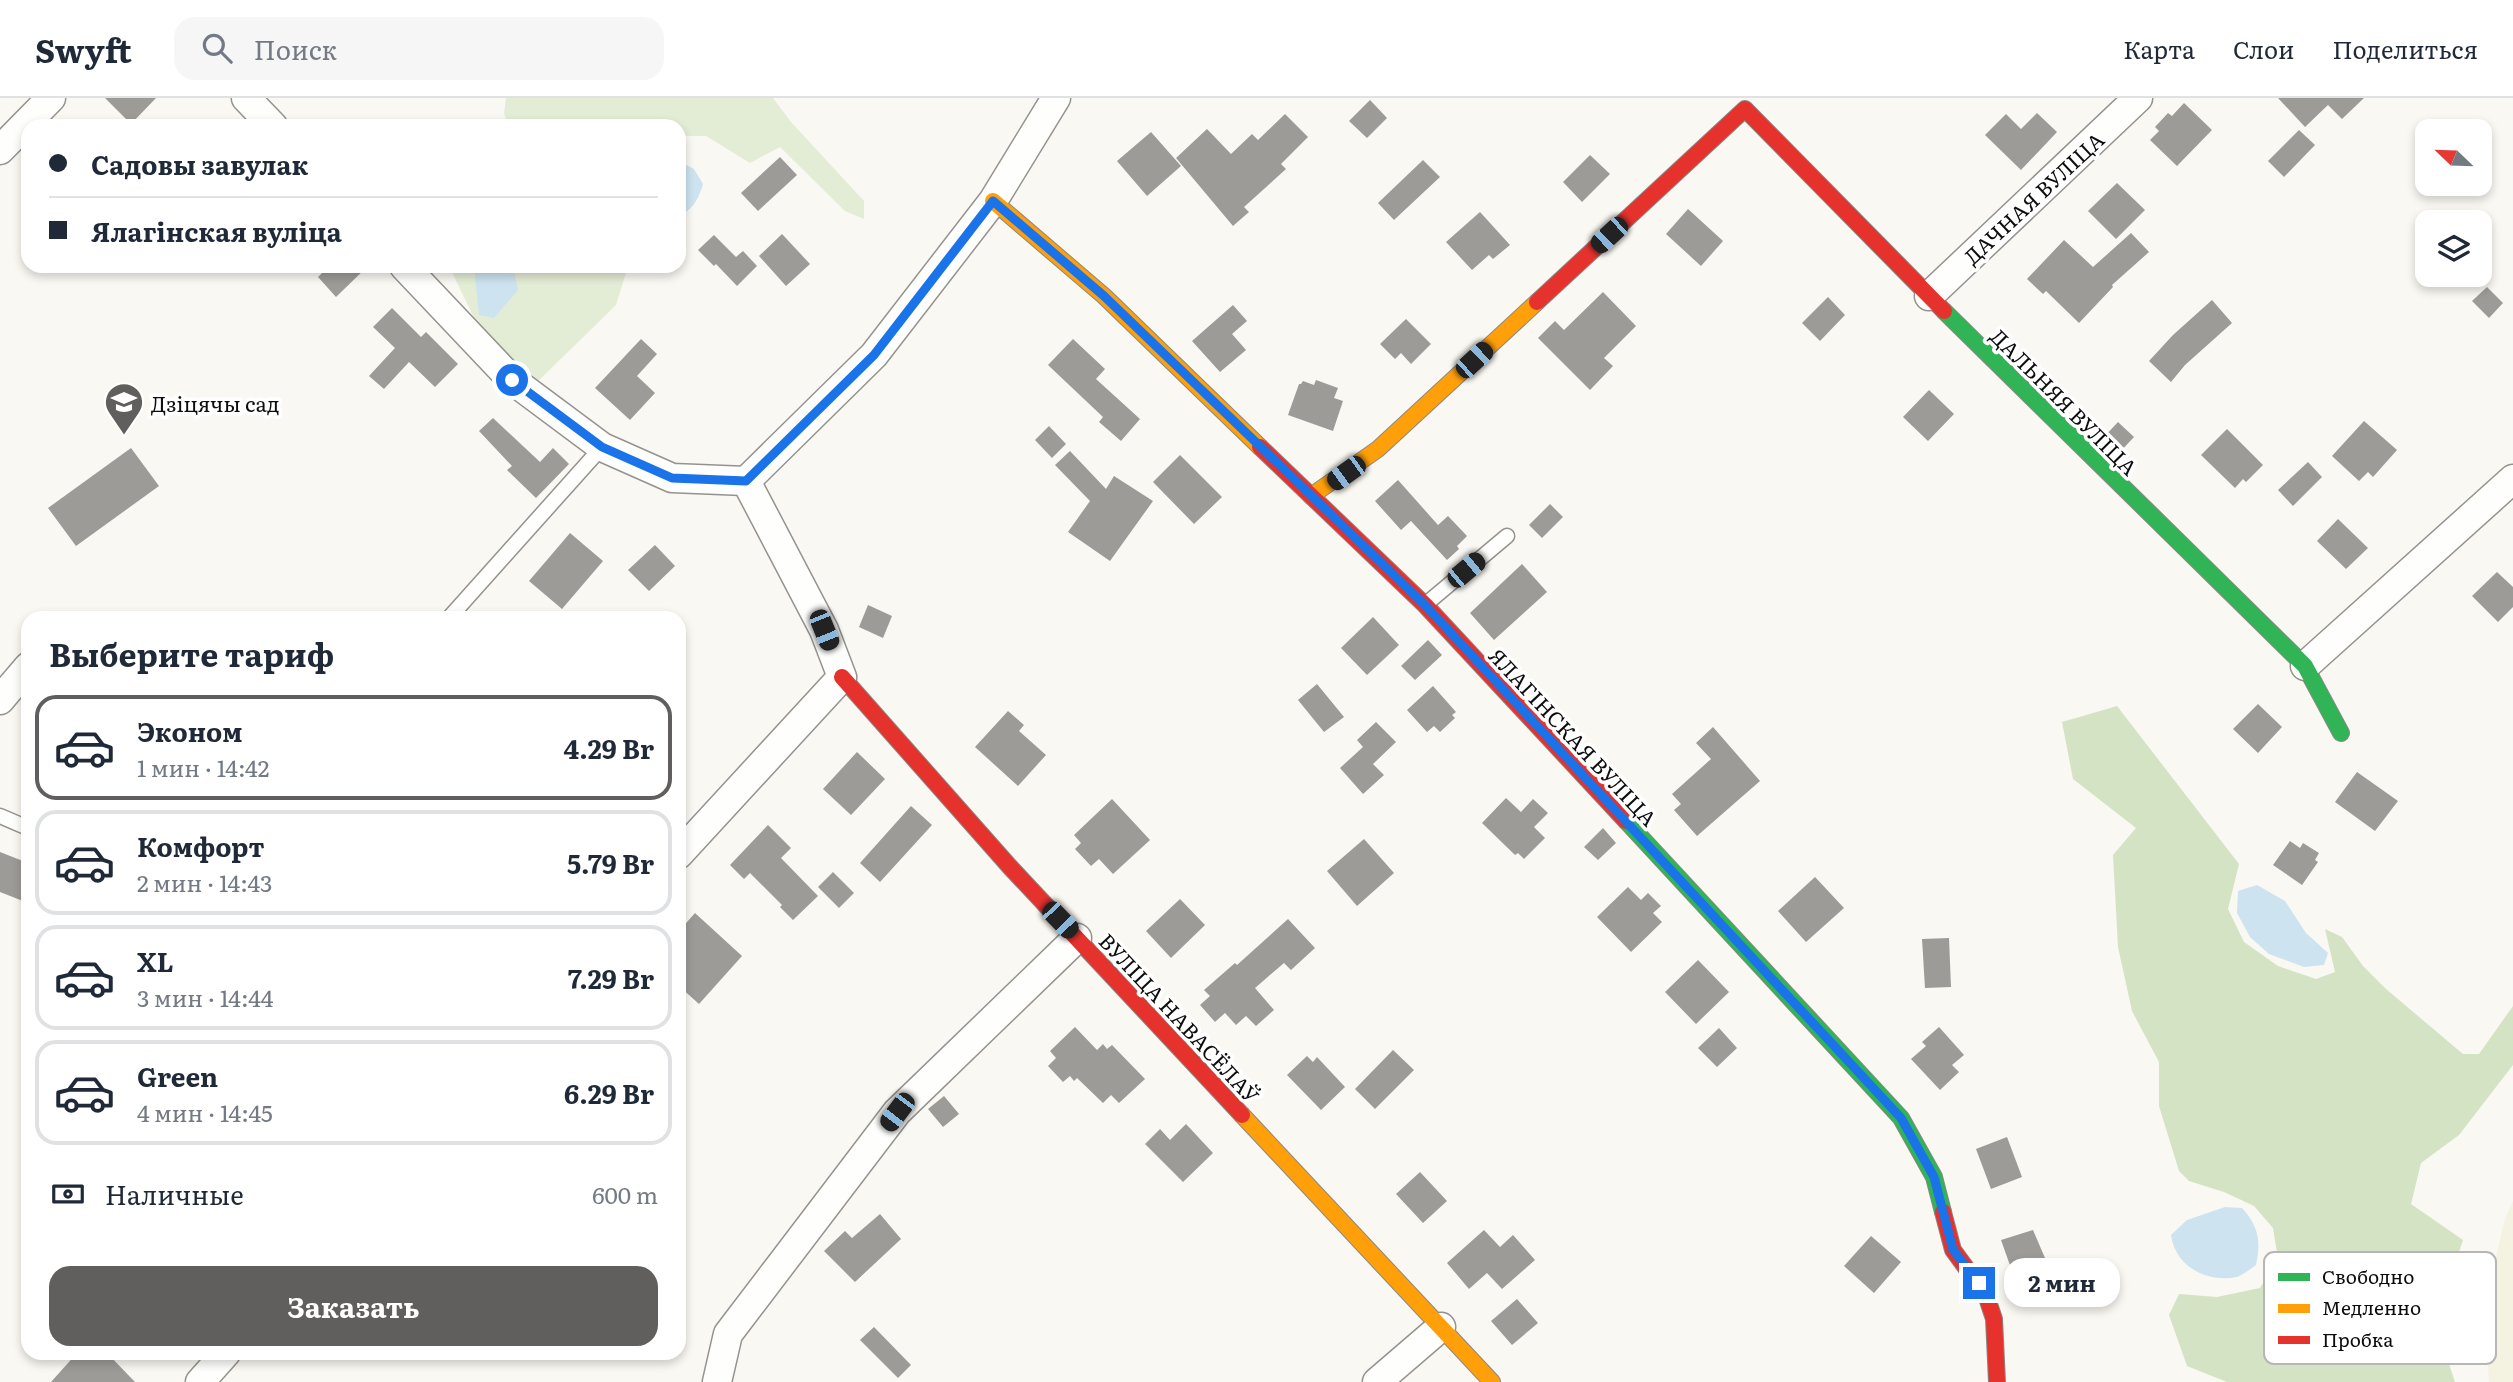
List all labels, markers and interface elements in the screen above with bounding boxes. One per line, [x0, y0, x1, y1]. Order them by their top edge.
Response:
search box [174, 17, 664, 80]
text: Swyft [35, 24, 132, 73]
icon: search [198, 29, 236, 67]
text: Поиск [254, 29, 337, 68]
text: Карта [2123, 31, 2195, 66]
text: Слои [2233, 31, 2294, 66]
text: Поделиться [2332, 31, 2478, 66]
north arrow [2415, 119, 2492, 196]
map controls [2415, 119, 2492, 287]
street label: ДАЧНАЯ ВУЛІЦА [1956, 123, 2111, 270]
text: Садовы завулак [91, 144, 308, 183]
button: layers [2415, 210, 2492, 287]
text: Ялагінская вуліца [91, 211, 342, 250]
car [1587, 213, 1632, 257]
street label: ДАЛЬНЯЯ ВУЛІЦА [1985, 321, 2146, 482]
car [1452, 338, 1497, 382]
route start [496, 364, 528, 396]
school or university icon: Дзіцячы сад [103, 381, 145, 436]
place label: Дзіцячы сад [151, 387, 280, 418]
car [1323, 452, 1370, 494]
car [1444, 548, 1489, 592]
car [807, 607, 842, 653]
text: Выберите тариф [49, 629, 334, 677]
street label: ЯЛАГІНСКАЯ ВУЛІЦА [1483, 640, 1666, 833]
text: Эконом [137, 711, 242, 750]
icon: car [53, 716, 116, 779]
text: 4.29 Br [564, 728, 654, 767]
text: 1 мин · 14:42 [137, 750, 269, 784]
text: Комфорт [137, 826, 264, 865]
icon: car [53, 831, 116, 894]
text: 5.79 Br [567, 843, 654, 882]
text: 2 мин · 14:43 [137, 865, 273, 899]
car [1038, 898, 1083, 942]
street label: ВУЛІЦА НАВАСЁЛАЎ [1093, 925, 1268, 1110]
text: XL [137, 941, 174, 980]
icon: car [53, 946, 116, 1009]
text: 7.29 Br [568, 958, 654, 997]
text: 3 мин · 14:44 [137, 980, 274, 1014]
text: Green [137, 1056, 218, 1095]
icon: car [53, 1061, 116, 1124]
text: 6.29 Br [564, 1073, 654, 1112]
car [876, 1089, 919, 1135]
text: 4 мин · 14:45 [137, 1095, 273, 1129]
text: Наличные [105, 1174, 244, 1213]
icon: cash [49, 1175, 87, 1213]
text: 600 m [592, 1177, 658, 1211]
legend [2264, 1252, 2496, 1364]
callout: 2 мин [2004, 1258, 2119, 1308]
text: Свободно [2322, 1262, 2414, 1290]
text: 2 мин [2028, 1265, 2096, 1299]
button: Заказать [49, 1266, 658, 1346]
route end [1963, 1267, 1995, 1299]
text: Медленно [2322, 1293, 2421, 1321]
text: Пробка [2322, 1325, 2394, 1353]

